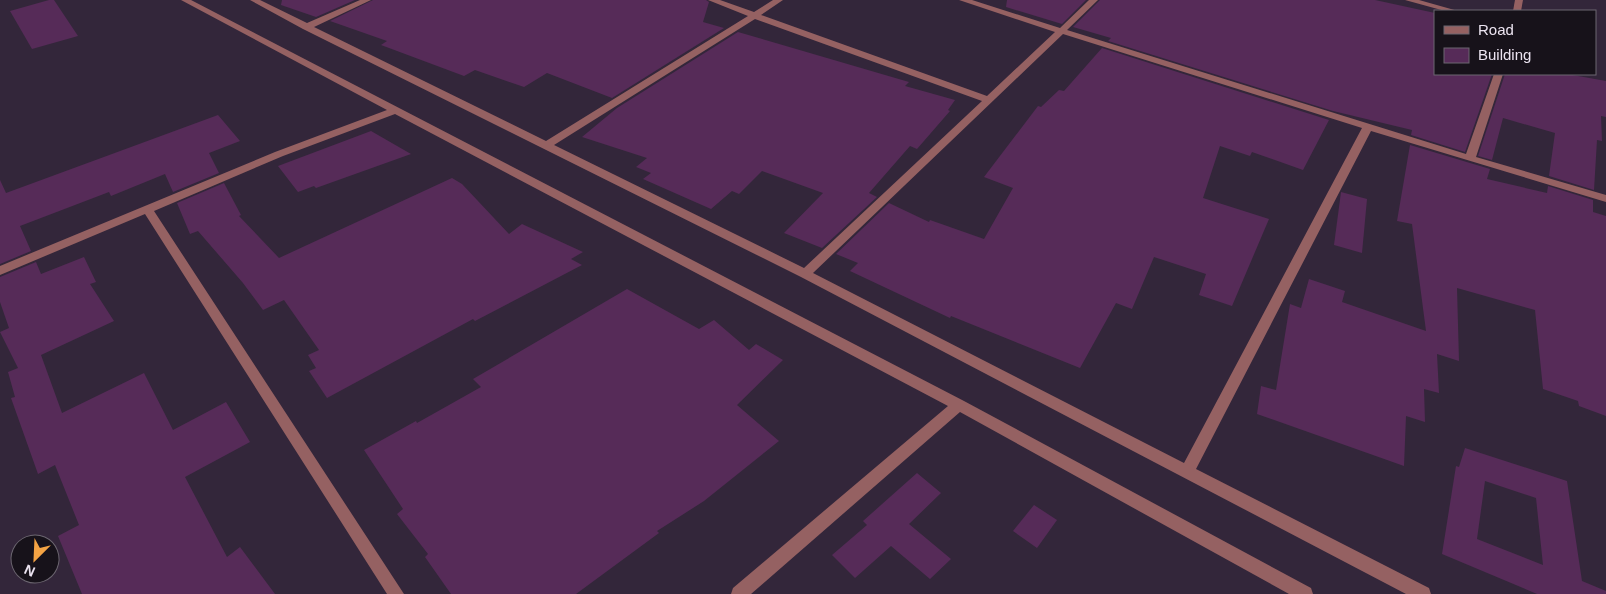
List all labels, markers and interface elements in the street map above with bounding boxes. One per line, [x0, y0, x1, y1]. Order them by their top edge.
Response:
legend [1434, 10, 1596, 75]
text: Road [1478, 21, 1514, 38]
text: Building [1478, 46, 1531, 63]
north arrow [10, 534, 60, 584]
text: N [22, 562, 38, 580]

